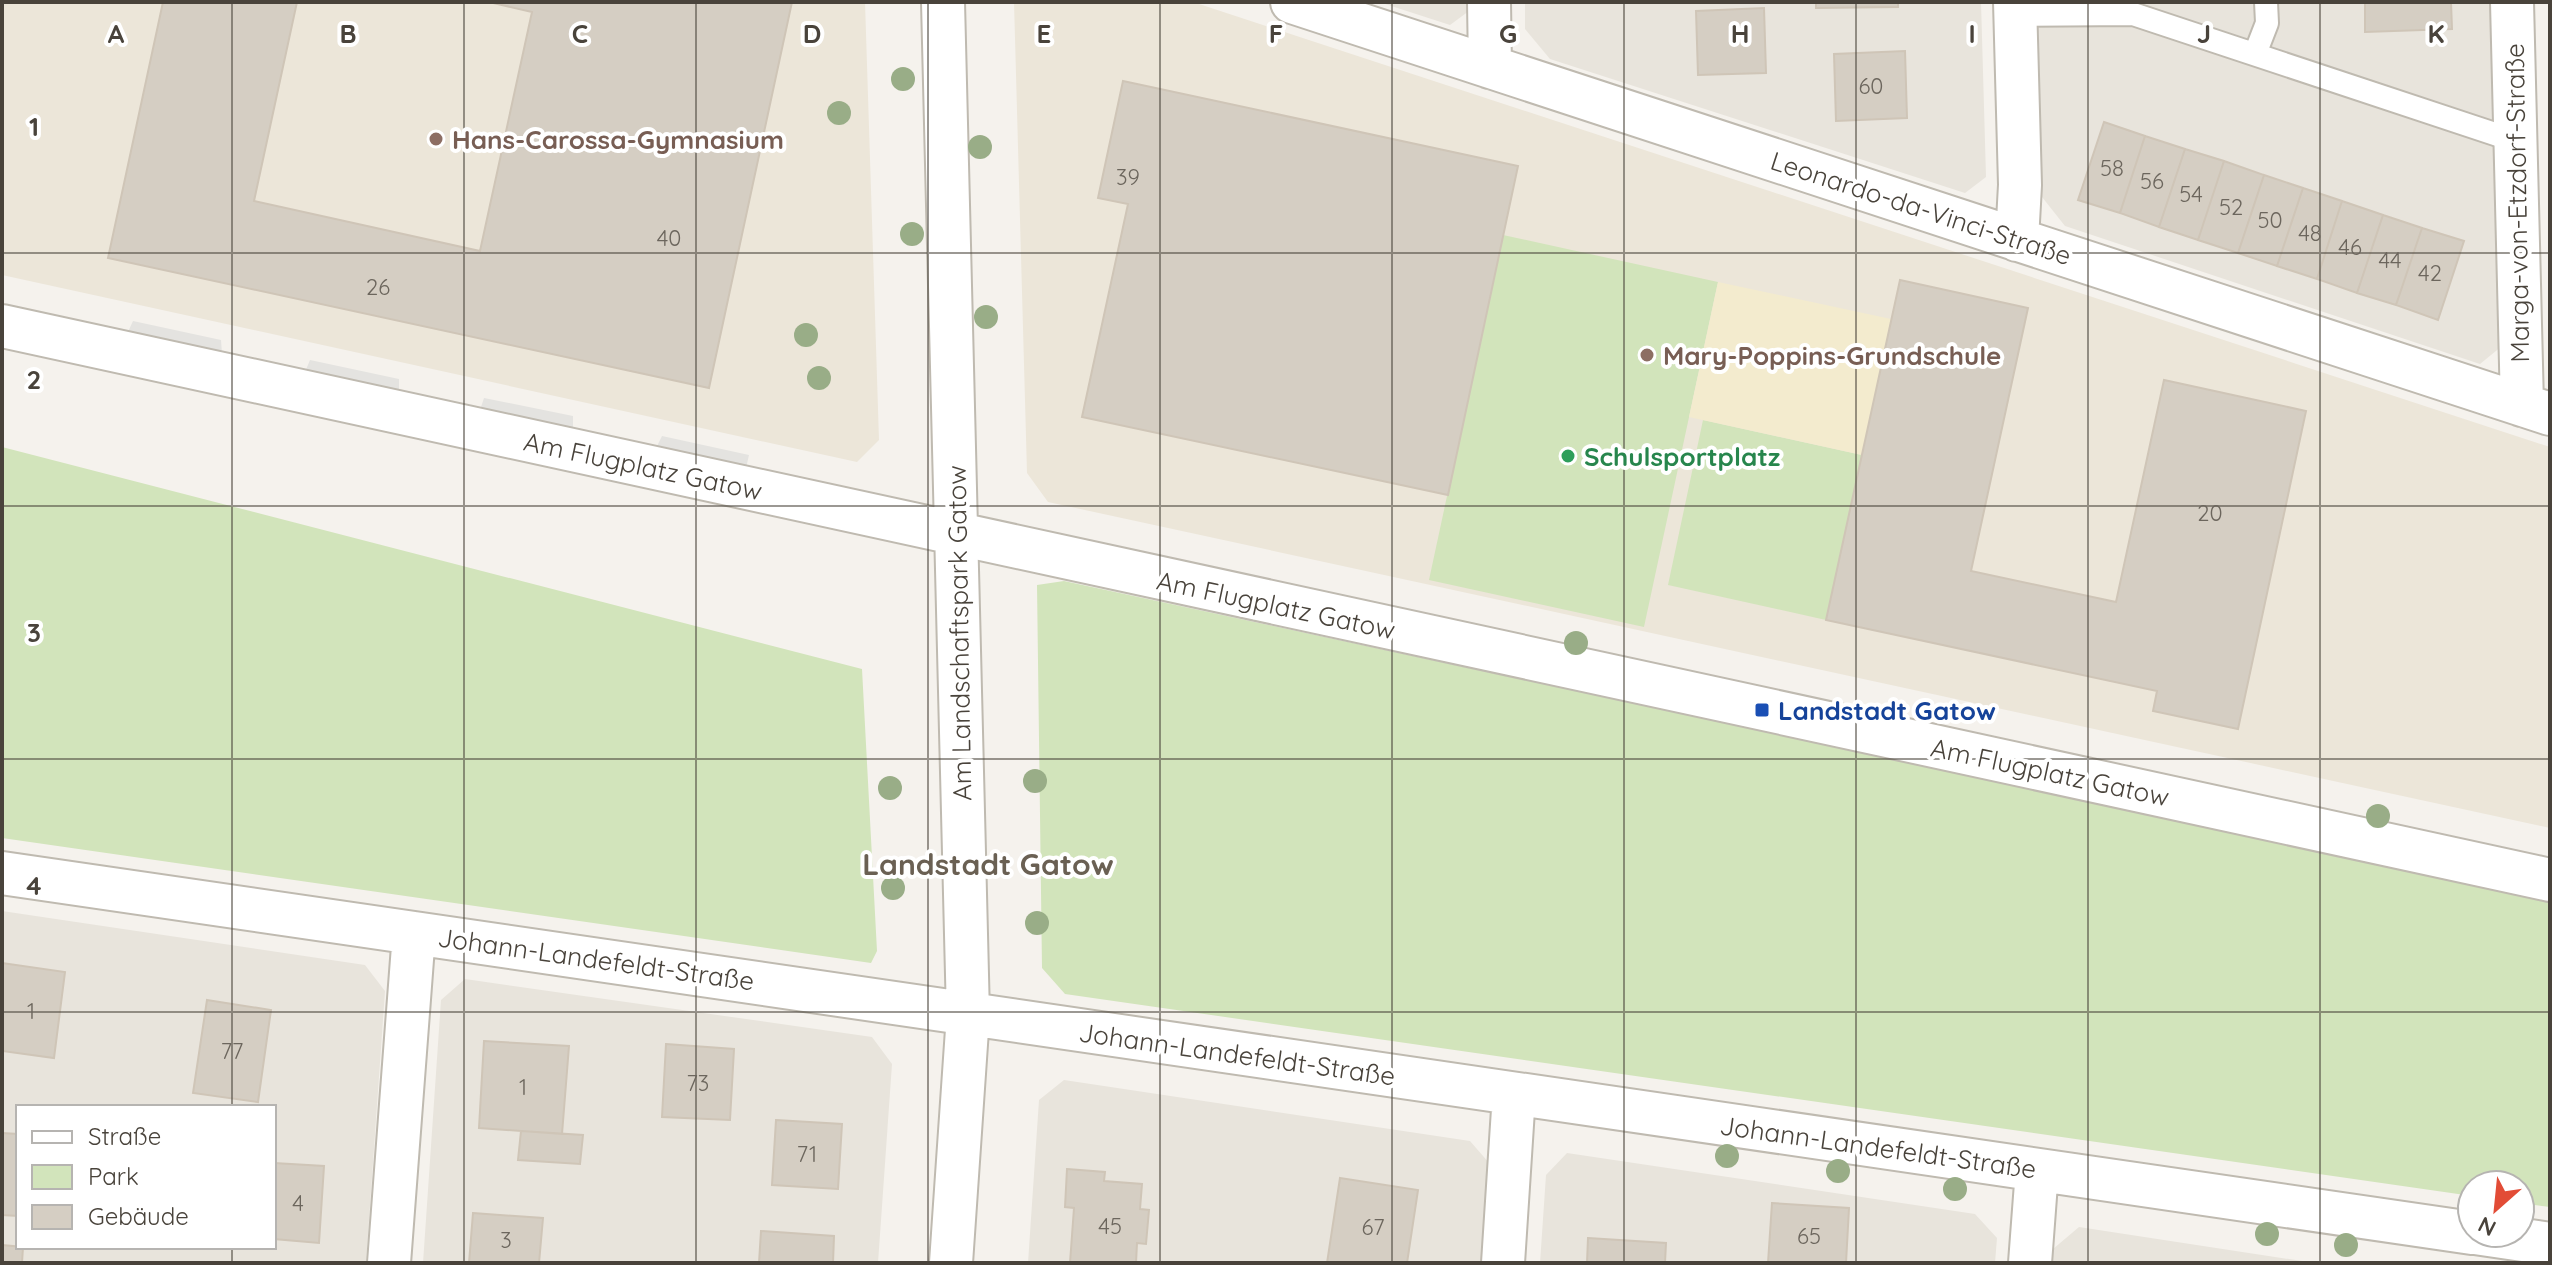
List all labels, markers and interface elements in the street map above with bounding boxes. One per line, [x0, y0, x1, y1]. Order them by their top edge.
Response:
text: A [108, 17, 125, 50]
text: B [339, 17, 357, 50]
text: C [572, 17, 588, 50]
text: D [803, 17, 821, 50]
text: E [1037, 17, 1051, 50]
text: F [1269, 17, 1283, 50]
text: G [1499, 17, 1517, 50]
text: H [1731, 17, 1749, 50]
text: I [1968, 17, 1976, 50]
text: J [2197, 17, 2211, 50]
text: K [2427, 17, 2445, 50]
street label: Marga-von-Etzdorf-Straße [2498, 43, 2536, 363]
house number: 60 [1859, 72, 1883, 100]
text: 1 [29, 110, 39, 143]
place label: Hans-Carossa-Gymnasium [452, 123, 784, 156]
marker: Hans-Carossa-Gymnasium [427, 130, 445, 148]
street label: Leonardo-da-Vinci-Straße [1767, 144, 2075, 272]
house number: 58 [2100, 154, 2124, 182]
house number: 39 [1116, 163, 1140, 191]
house number: 56 [2140, 167, 2164, 195]
house number: 54 [2179, 180, 2203, 208]
house number: 52 [2219, 193, 2243, 221]
house number: 50 [2257, 206, 2283, 234]
house number: 48 [2298, 219, 2322, 247]
house number: 40 [657, 224, 681, 252]
house number: 46 [2338, 233, 2362, 261]
house number: 44 [2378, 246, 2402, 274]
house number: 42 [2418, 259, 2442, 287]
house number: 26 [366, 273, 390, 301]
place label: Mary-Poppins-Grundschule [1663, 339, 2001, 372]
marker: Mary-Poppins-Grundschule [1638, 346, 1656, 364]
text: 2 [27, 363, 41, 396]
street label: Am Flugplatz Gatow [521, 425, 765, 507]
place label: Schulsportplatz [1584, 440, 1781, 473]
marker: Schulsportplatz [1559, 447, 1577, 465]
street label: Am Landschaftspark Gatow [940, 465, 978, 801]
house number: 20 [2197, 499, 2223, 527]
street label: Am Flugplatz Gatow [1154, 564, 1398, 646]
text: 3 [27, 616, 41, 649]
place label: Landstadt Gatow [1778, 694, 1996, 727]
marker: Landstadt Gatow [1753, 701, 1771, 719]
street label: Am Flugplatz Gatow [1928, 731, 2172, 813]
district label: Landstadt Gatow [862, 845, 1114, 883]
text: 4 [26, 869, 42, 902]
street label: Johann-Landefeldt-Straße [436, 920, 756, 998]
house number: 1 [27, 997, 35, 1025]
street label: Johann-Landefeldt-Straße [1077, 1015, 1397, 1093]
house number: 77 [221, 1037, 243, 1065]
house number: 73 [687, 1069, 709, 1097]
house number: 1 [519, 1073, 527, 1101]
legend [16, 1105, 276, 1249]
street label: Johann-Landefeldt-Straße [1718, 1108, 2038, 1186]
text: Straße [88, 1121, 161, 1151]
house number: 71 [797, 1140, 817, 1168]
text: Park [88, 1161, 139, 1191]
north arrow [2456, 1169, 2536, 1249]
house number: 4 [292, 1189, 304, 1217]
text: Gebäude [88, 1201, 189, 1231]
text: N [2473, 1211, 2500, 1243]
house number: 45 [1098, 1212, 1122, 1240]
house number: 67 [1361, 1213, 1385, 1241]
house number: 65 [1797, 1222, 1821, 1250]
house number: 3 [500, 1226, 512, 1254]

